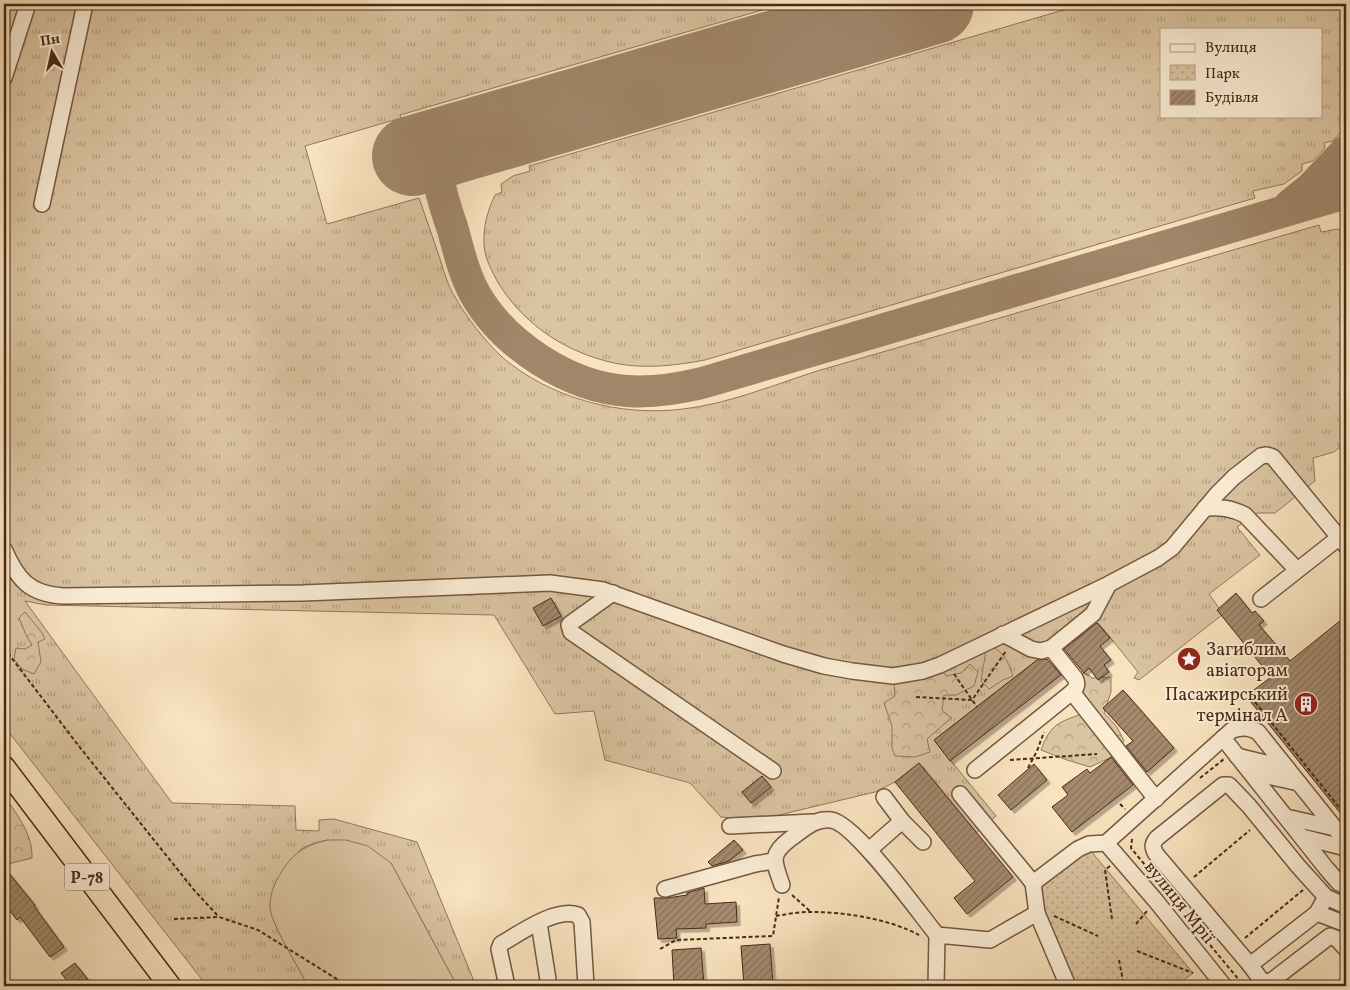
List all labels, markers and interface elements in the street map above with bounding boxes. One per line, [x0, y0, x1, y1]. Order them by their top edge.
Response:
north arrow [28, 28, 78, 78]
legend [1160, 28, 1322, 118]
text: Пн [39, 30, 62, 52]
text: Вулиця [1205, 38, 1257, 59]
text: Парк [1205, 64, 1240, 85]
text: Будівля [1205, 88, 1259, 109]
place label: Загиблим авіаторам [1206, 638, 1288, 684]
place icon: Загиблим авіаторам [1176, 646, 1202, 672]
place label: Пасажирський термінал A [1165, 683, 1288, 729]
building icon: Пасажирський термінал A [1293, 691, 1319, 717]
street label: вулиця Мрії [1138, 856, 1221, 950]
road number: Р-78 [64, 864, 110, 890]

